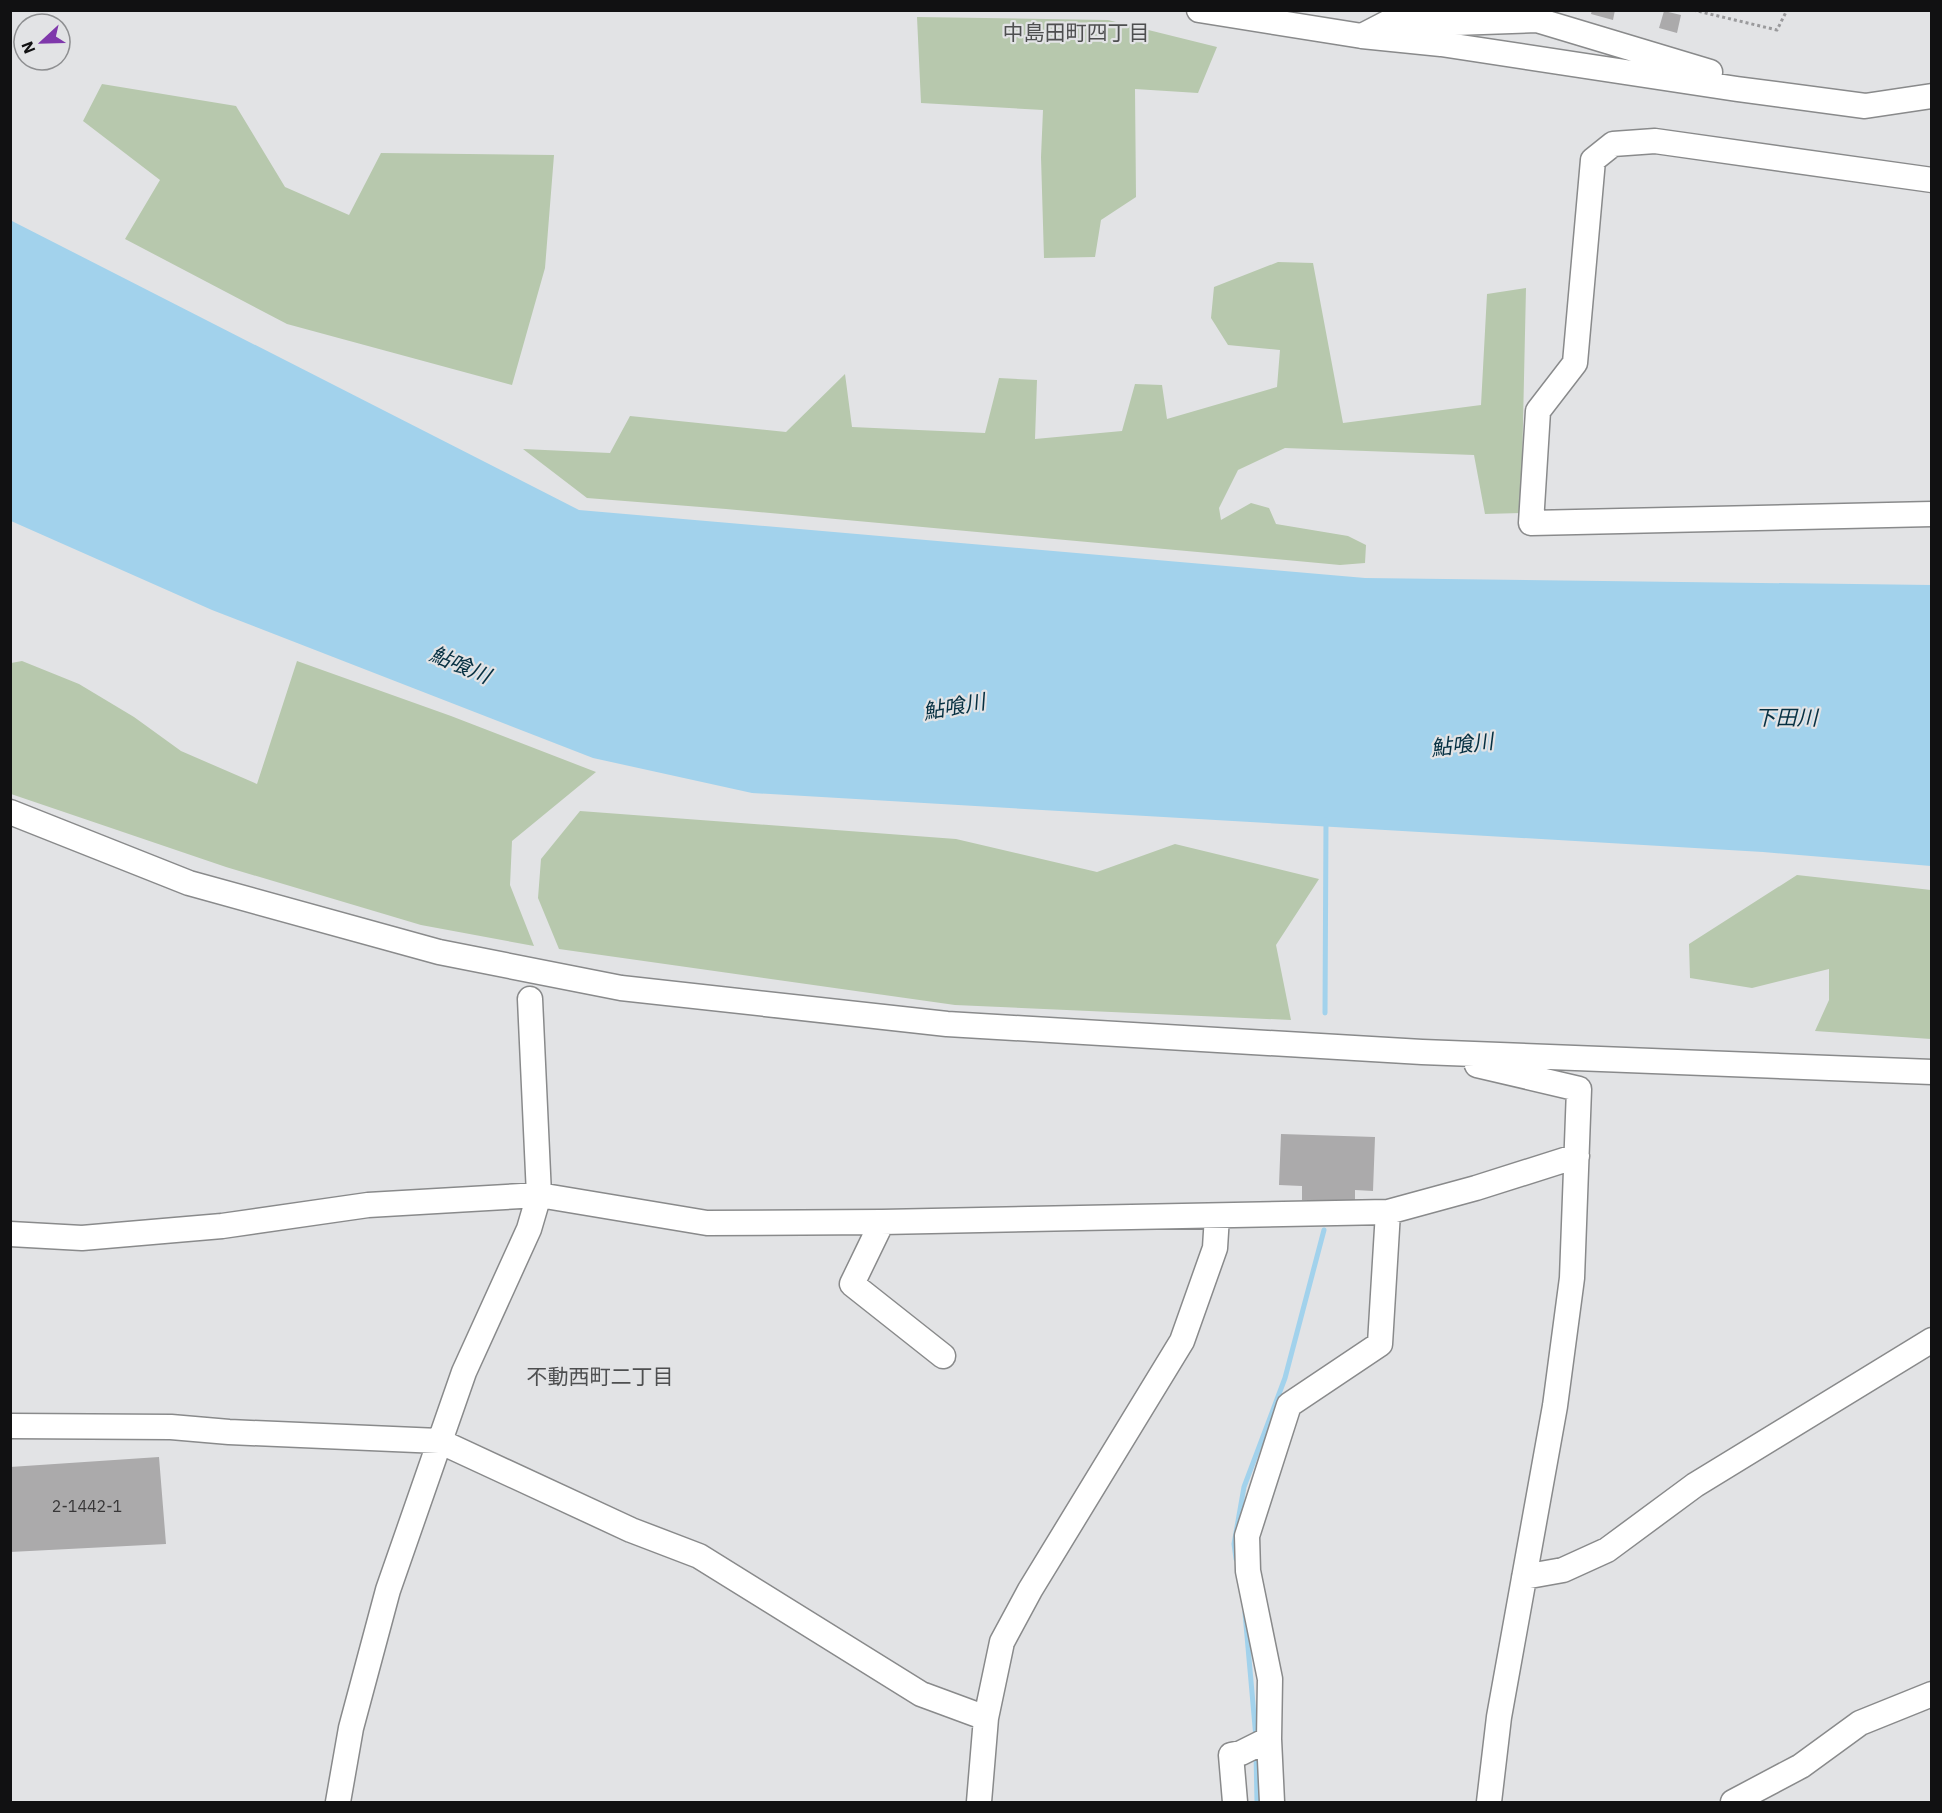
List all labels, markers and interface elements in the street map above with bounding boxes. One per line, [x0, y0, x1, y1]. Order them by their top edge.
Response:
north arrow [12, 12, 72, 72]
district label: 中島田町四丁目 [1003, 18, 1150, 46]
text: N [17, 38, 40, 57]
water label: 鮎喰川 [426, 639, 497, 690]
water label: 鮎喰川 [920, 686, 989, 725]
water label: 下田川 [1755, 703, 1819, 731]
water label: 鮎喰川 [1429, 726, 1497, 762]
district label: 不動西町二丁目 [527, 1362, 674, 1390]
house number: 2-1442-1 [52, 1496, 122, 1516]

